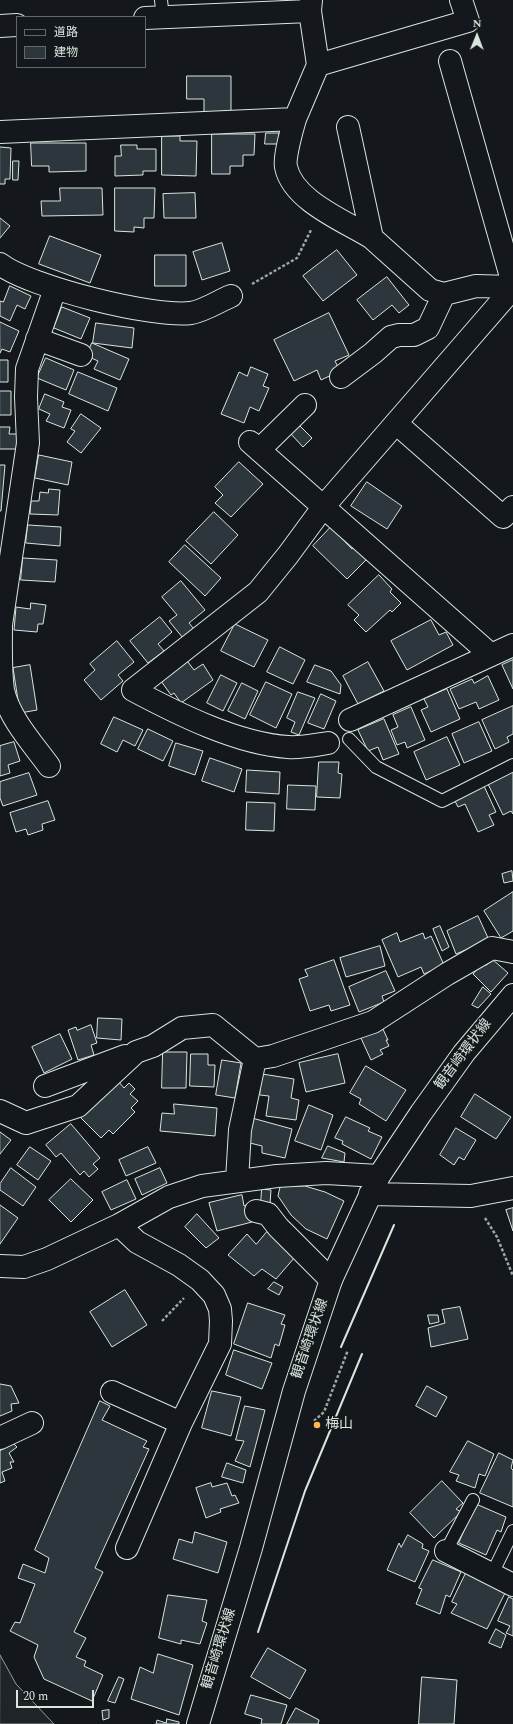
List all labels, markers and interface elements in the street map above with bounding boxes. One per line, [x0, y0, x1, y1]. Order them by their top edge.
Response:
text: N [473, 15, 482, 32]
legend [16, 16, 146, 68]
north arrow [457, 16, 497, 56]
text: 道路 [54, 23, 78, 42]
text: 建物 [54, 43, 78, 62]
street label: 観音崎環状線 [432, 1016, 496, 1094]
street label: 観音崎環状線 [289, 1297, 333, 1381]
place label: 梅山 [325, 1417, 353, 1433]
marker: 梅山 [312, 1420, 322, 1430]
street label: 観音崎環状線 [200, 1606, 240, 1692]
scale bar [18, 1682, 96, 1708]
text: 20 m [23, 1687, 48, 1706]

